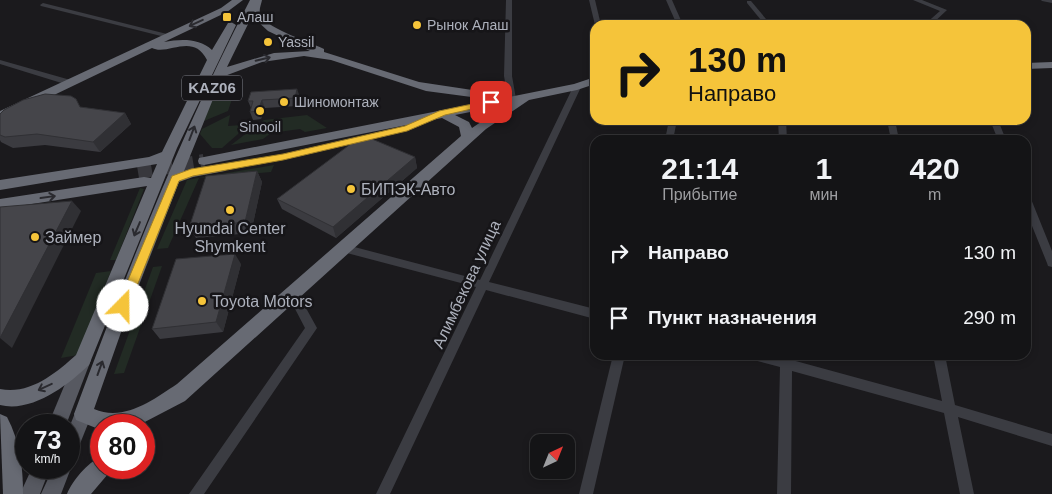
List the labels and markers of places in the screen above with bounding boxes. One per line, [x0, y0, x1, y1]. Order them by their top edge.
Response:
place label: Алаш [237, 9, 274, 25]
marker: Алаш [221, 11, 233, 23]
place label: Рынок Алаш [427, 17, 508, 33]
marker: Рынок Алаш [411, 19, 423, 31]
place label: Yassil [278, 34, 314, 50]
marker: Yassil [262, 36, 274, 48]
pin [470, 81, 512, 123]
place label: Шиномонтаж [294, 94, 379, 110]
marker: Шиномонтаж [278, 96, 290, 108]
marker: Sinooil [254, 105, 266, 117]
place label: Sinooil [239, 119, 281, 135]
place label: БИПЭК-Авто [361, 181, 456, 198]
marker: БИПЭК-Авто [345, 183, 357, 195]
marker: Hyundai Center Shymkent [224, 204, 236, 216]
place label: Hyundai Center Shymkent [174, 220, 286, 255]
place label: Займер [45, 229, 101, 246]
marker: Займер [29, 231, 41, 243]
place label: Toyota Motors [212, 293, 312, 310]
marker: Toyota Motors [196, 295, 208, 307]

